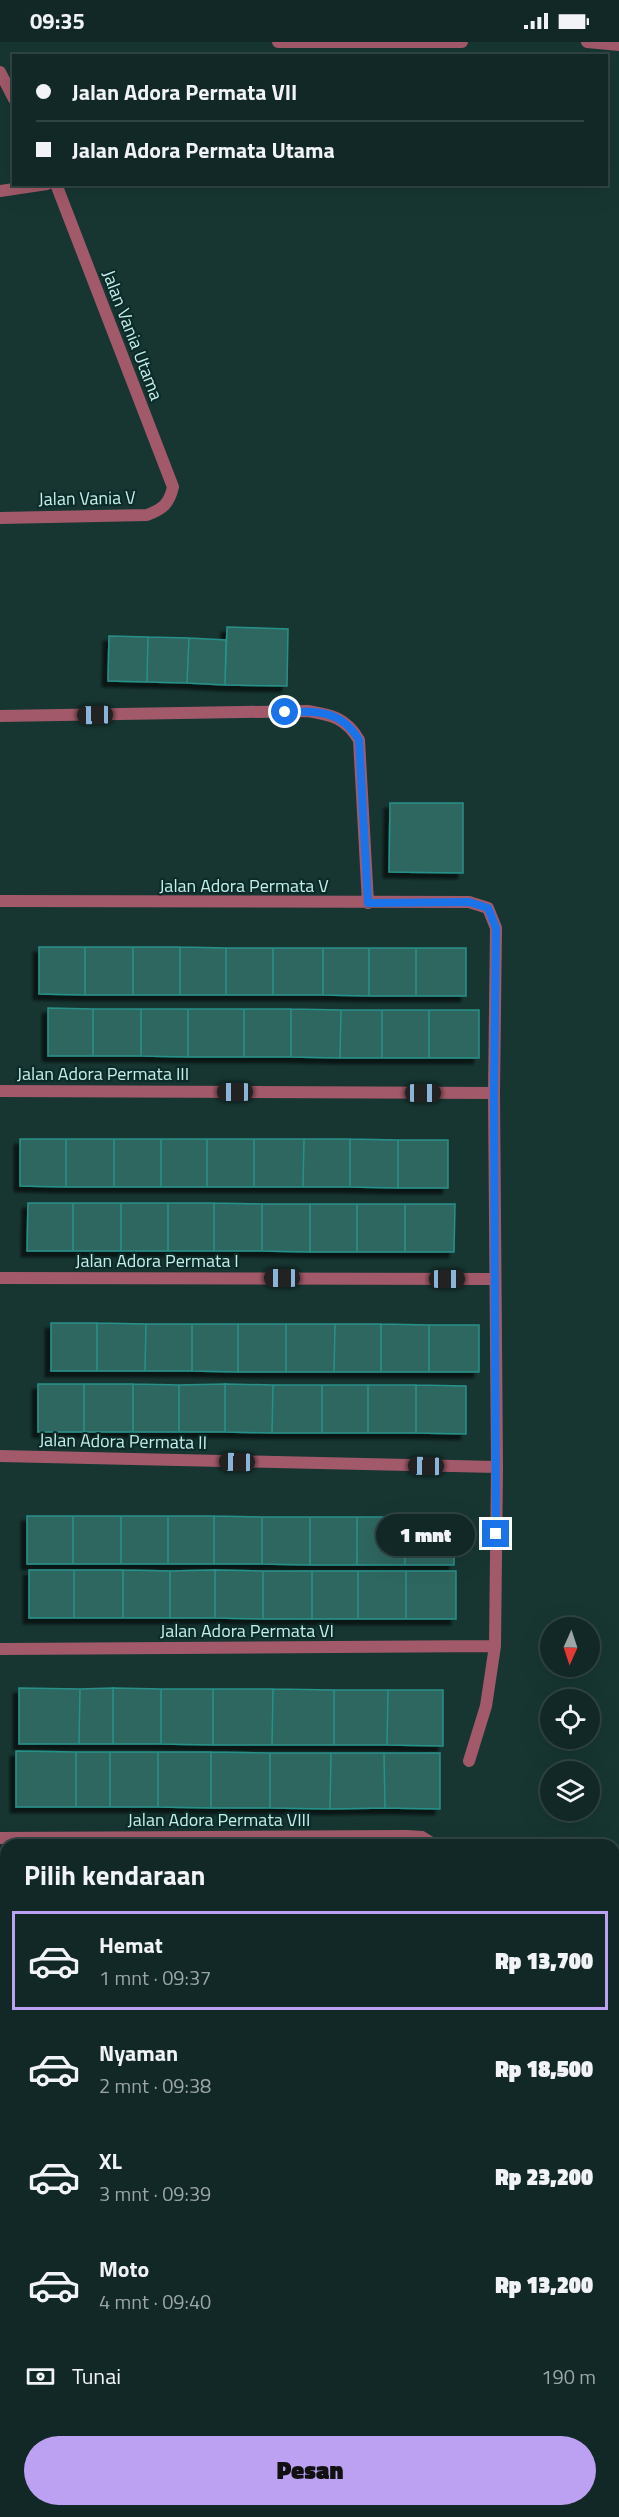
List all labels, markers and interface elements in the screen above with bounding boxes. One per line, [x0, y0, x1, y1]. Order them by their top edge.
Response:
text: 09:35 [30, 4, 85, 38]
text: Jalan Adora Permata VII [72, 75, 297, 109]
text: Jalan Adora Permata Utama [72, 133, 335, 167]
street label: Jalan Vania Utama [96, 266, 170, 404]
street label: Jalan Vania V [38, 484, 136, 512]
route start [271, 698, 298, 725]
car [77, 706, 113, 724]
street label: Jalan Adora Permata V [159, 872, 329, 899]
street label: Jalan Adora Permata III [17, 1060, 189, 1087]
car [217, 1083, 253, 1101]
car [405, 1084, 441, 1102]
street label: Jalan Adora Permata I [75, 1247, 239, 1274]
car [264, 1269, 300, 1287]
car [429, 1270, 465, 1288]
street label: Jalan Adora Permata II [39, 1426, 207, 1456]
car [219, 1453, 255, 1471]
car [408, 1457, 444, 1475]
callout: 1 mnt [376, 1513, 475, 1555]
text: 1 mnt [400, 1519, 451, 1550]
route end [482, 1520, 509, 1547]
street label: Jalan Adora Permata VI [160, 1617, 334, 1644]
north arrow [540, 1617, 600, 1677]
map controls [540, 1617, 600, 1821]
button: locate [540, 1689, 600, 1749]
button: layers [540, 1761, 600, 1821]
street label: Jalan Adora Permata VIII [128, 1806, 310, 1833]
text: Pilih kendaraan [24, 1854, 206, 1895]
text: Hemat [99, 1928, 163, 1962]
icon: car [27, 1934, 81, 1988]
text: Rp 13,700 [495, 1944, 593, 1978]
text: 1 mnt · 09:37 [99, 1962, 211, 1993]
text: Nyaman [99, 2036, 178, 2070]
icon: car [27, 2042, 81, 2096]
text: Rp 18,500 [495, 2052, 593, 2086]
text: 2 mnt · 09:38 [99, 2070, 211, 2101]
text: XL [99, 2144, 122, 2178]
icon: car [27, 2150, 81, 2204]
text: Rp 23,200 [495, 2160, 593, 2194]
text: 3 mnt · 09:39 [99, 2178, 211, 2209]
text: Moto [99, 2252, 149, 2286]
icon: car [27, 2258, 81, 2312]
text: Rp 13,200 [495, 2268, 593, 2302]
text: 4 mnt · 09:40 [99, 2286, 211, 2317]
text: Tunai [72, 2359, 121, 2393]
icon: cash [24, 2360, 57, 2393]
text: 190 m [541, 2361, 596, 2392]
button: Pesan [24, 2436, 596, 2505]

